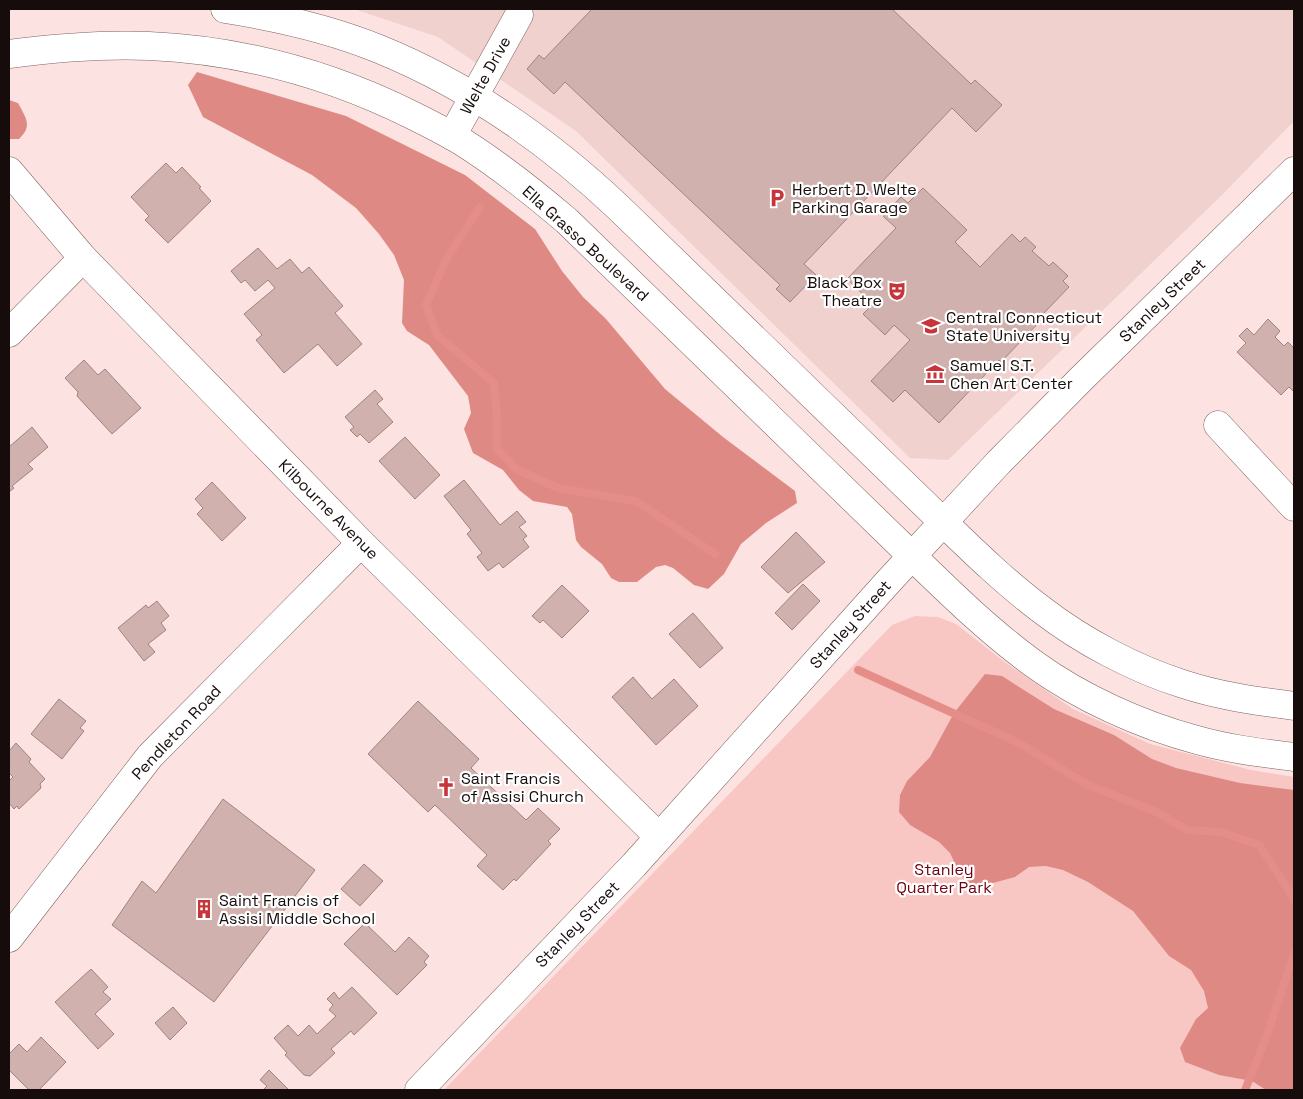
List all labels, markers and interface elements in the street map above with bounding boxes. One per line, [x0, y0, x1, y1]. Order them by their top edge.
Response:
street label: Welte Drive [455, 32, 516, 118]
place label: Herbert D. Welte Parking Garage [792, 179, 917, 218]
street label: Ella Grasso Boulevard [518, 181, 653, 306]
parking icon: Herbert D. Welte Parking Garage [766, 187, 788, 209]
street label: Stanley Street [1115, 254, 1210, 347]
place label: Black Box Theatre [807, 272, 882, 311]
theatre icon: Black Box Theatre [886, 280, 908, 302]
place label: Central Connecticut State University [946, 307, 1102, 346]
school or university icon: Central Connecticut State University [920, 315, 942, 337]
place label: Samuel S.T. Chen Art Center [950, 355, 1073, 394]
museum icon: Samuel S.T. Chen Art Center [924, 363, 946, 385]
street label: Kilbourne Avenue [274, 455, 383, 564]
street label: Stanley Street [805, 576, 896, 673]
street label: Pendleton Road [127, 681, 226, 784]
place label: Saint Francis of Assisi Church [461, 768, 584, 807]
church icon: Saint Francis of Assisi Church [435, 776, 457, 798]
park label: Stanley Quarter Park [896, 859, 992, 898]
street label: Stanley Street [531, 877, 624, 972]
place label: Saint Francis of Assisi Middle School [219, 890, 375, 929]
building icon: Saint Francis of Assisi Middle School [193, 898, 215, 920]

